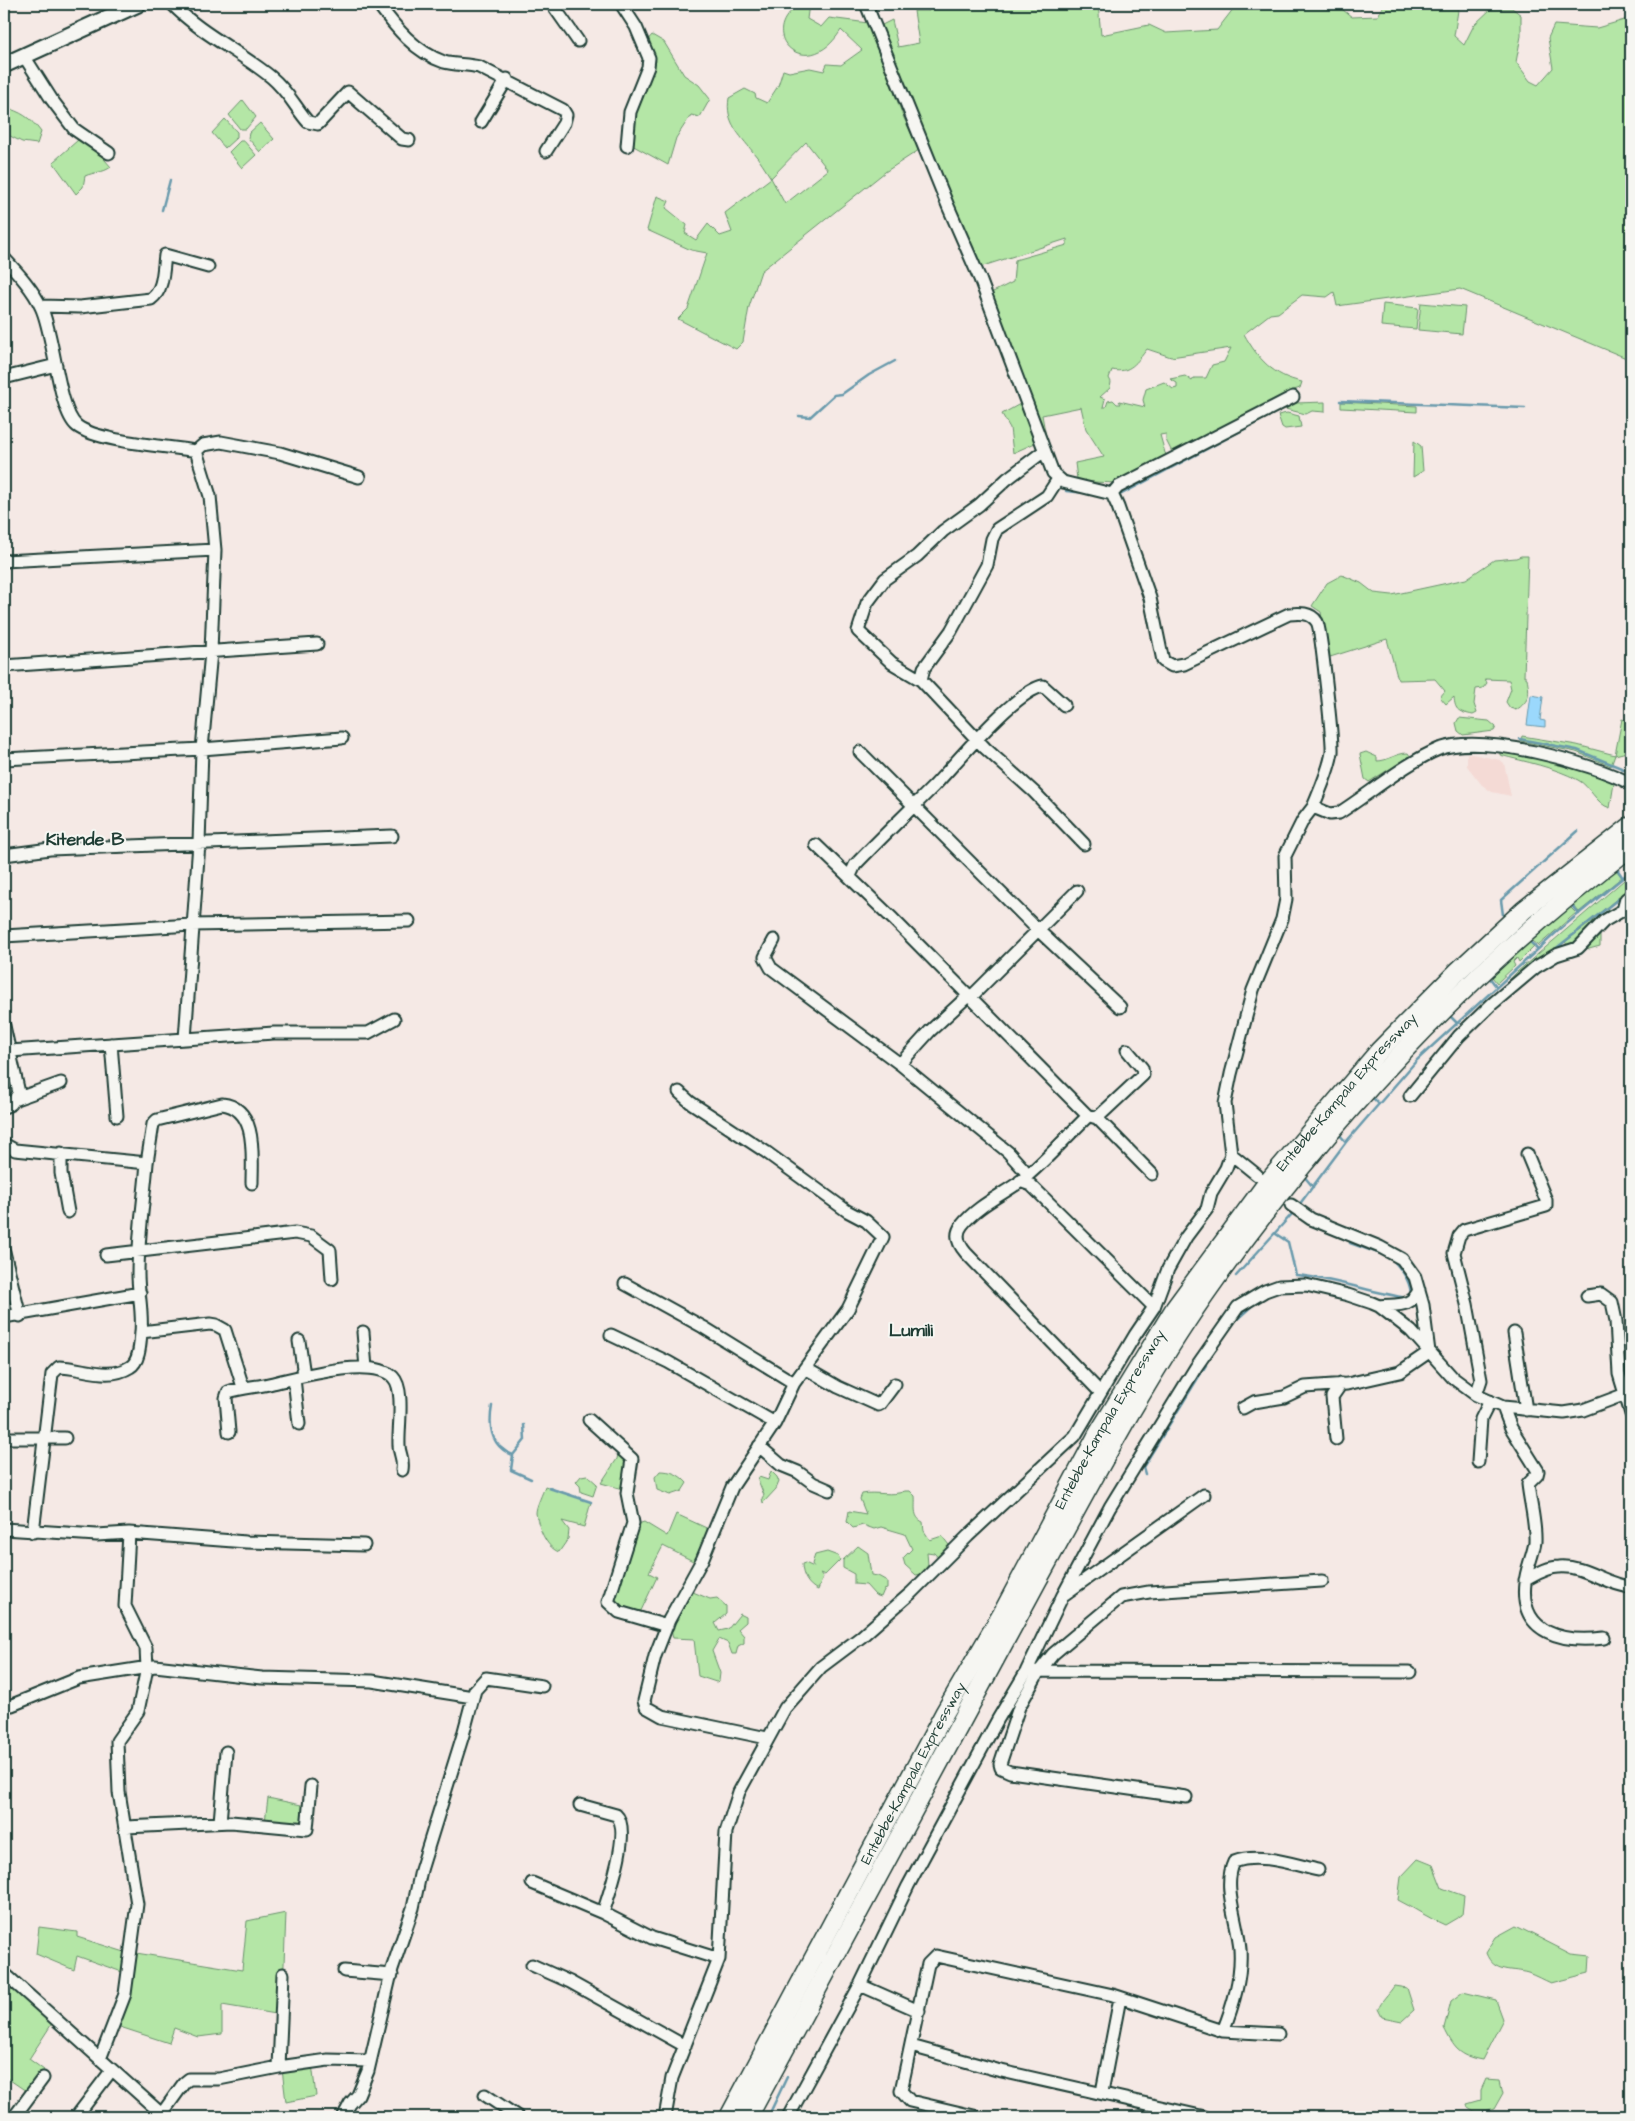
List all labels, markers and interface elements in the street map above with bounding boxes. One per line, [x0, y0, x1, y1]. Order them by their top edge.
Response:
district label: Kitende B [46, 827, 125, 852]
street label: Entebbe-Kampala Expressway [1271, 1008, 1423, 1176]
district label: Lumili [889, 1318, 933, 1343]
street label: Entebbe-Kampala Expressway [1050, 1326, 1171, 1513]
street label: Entebbe-Kampala Expressway [856, 1678, 972, 1868]

